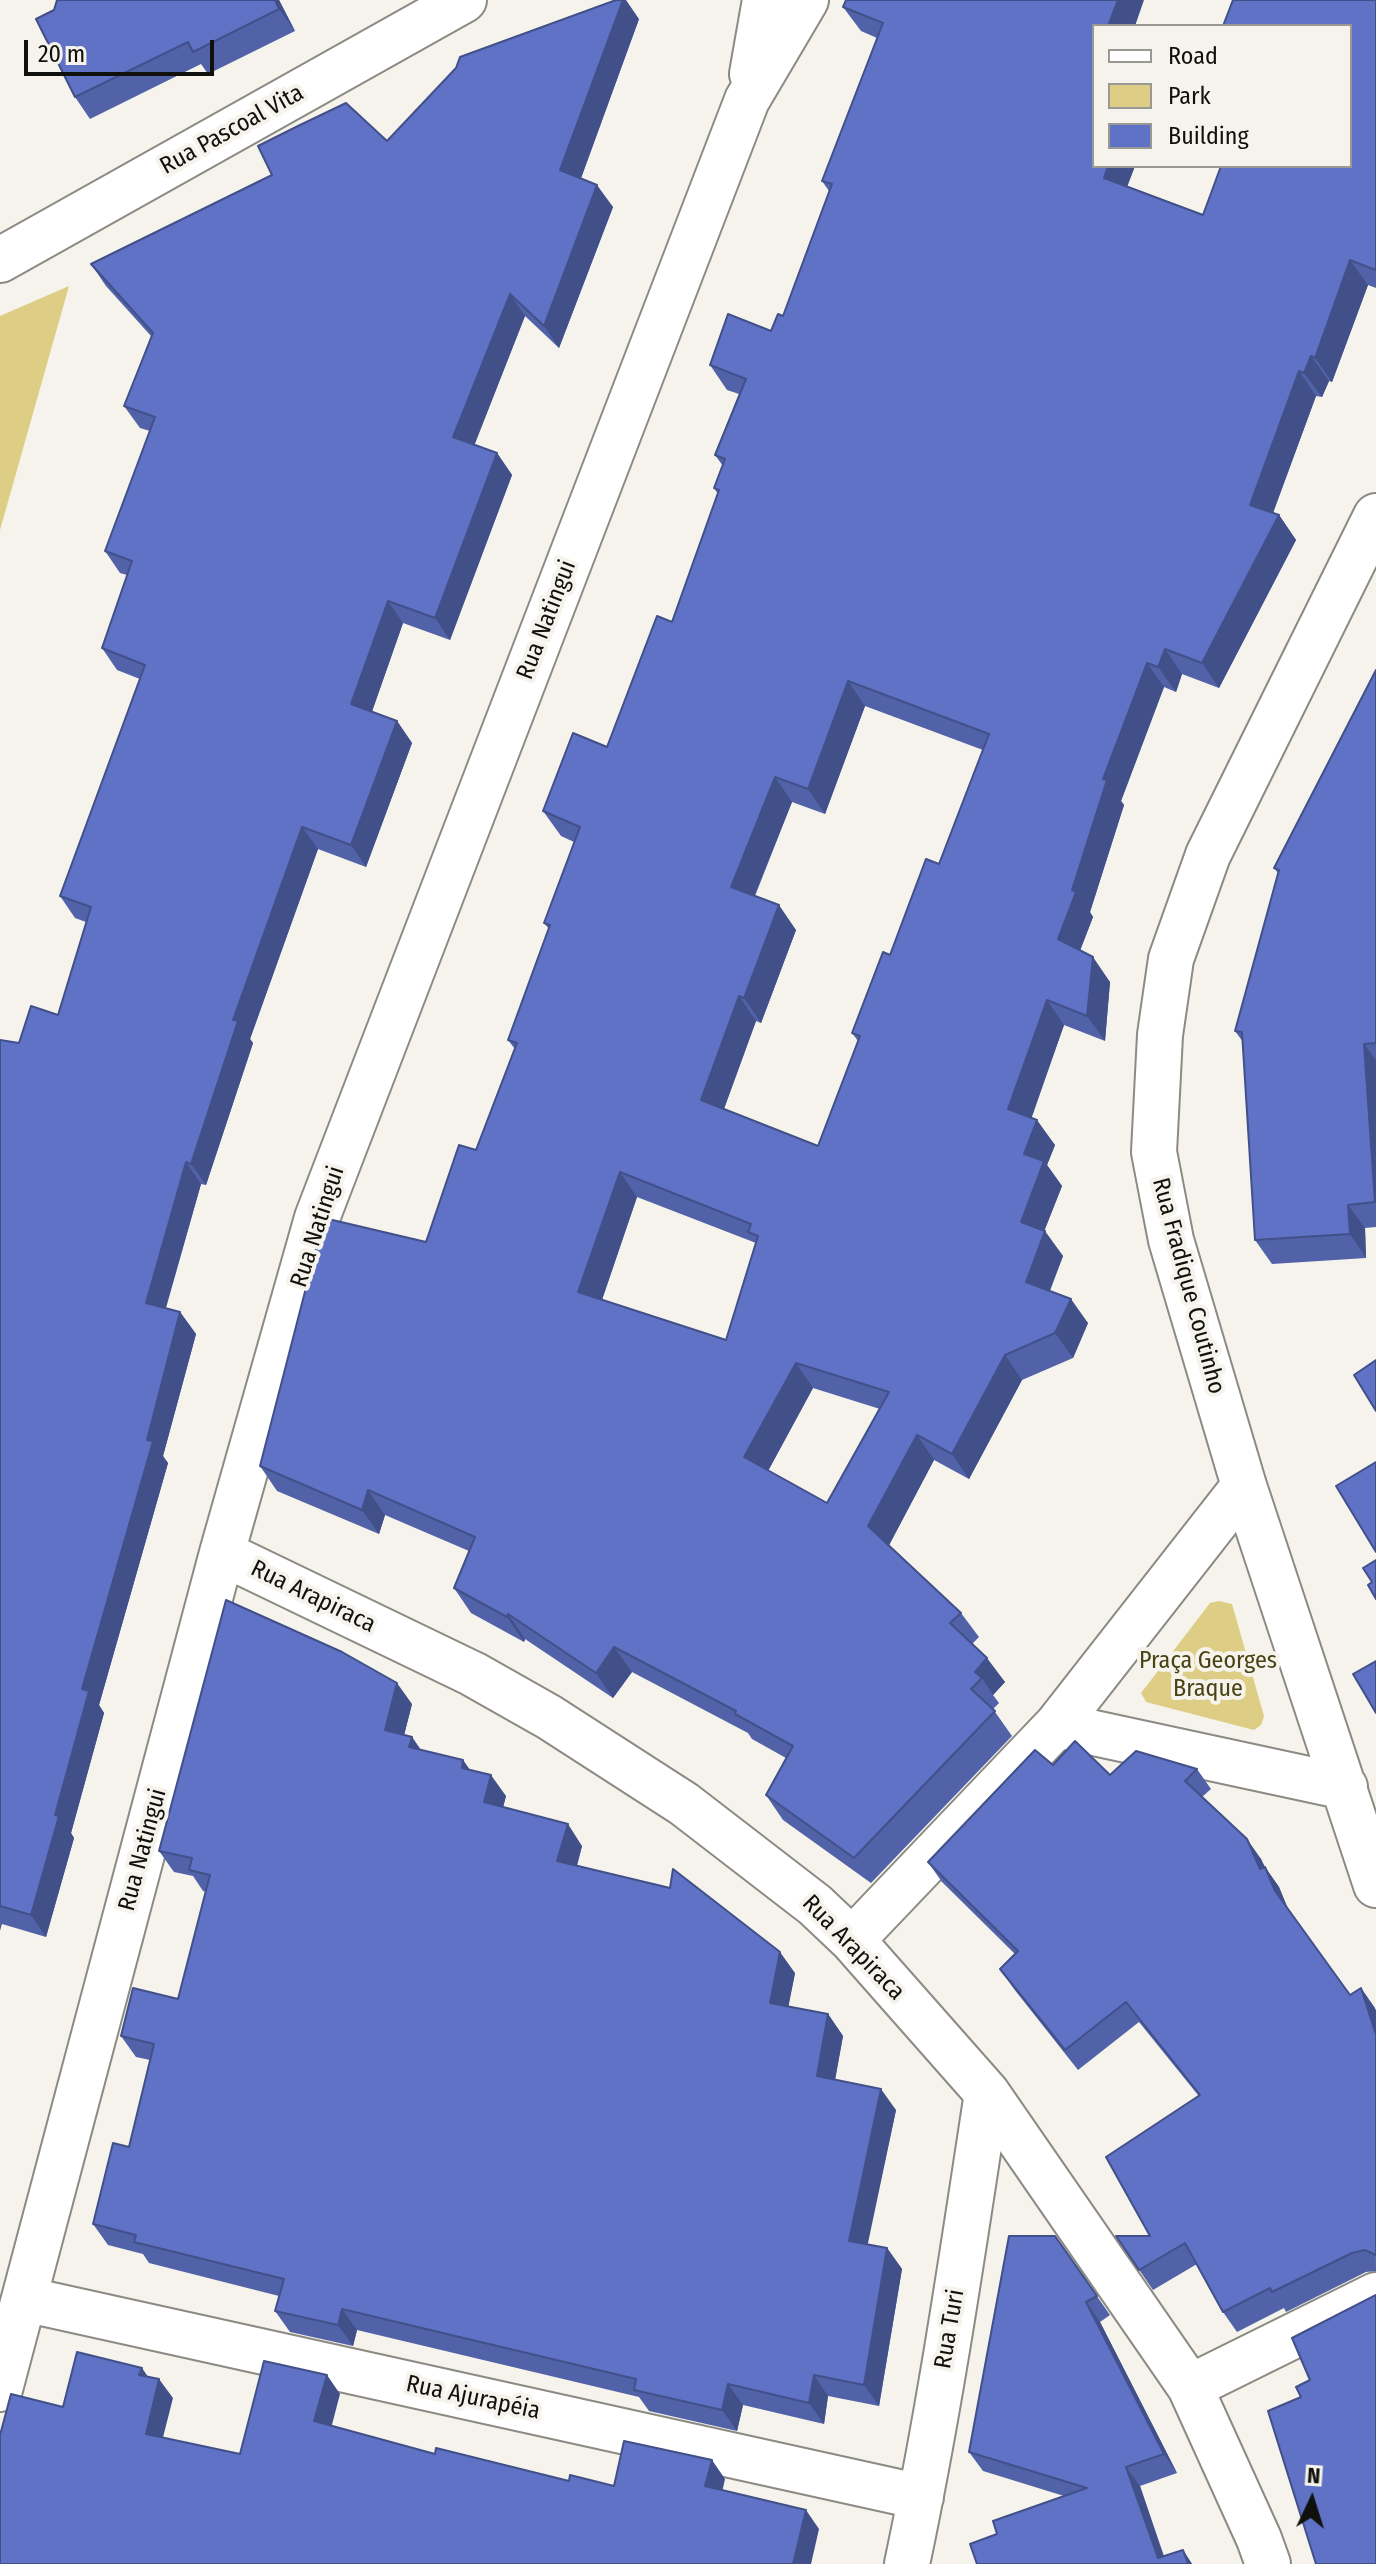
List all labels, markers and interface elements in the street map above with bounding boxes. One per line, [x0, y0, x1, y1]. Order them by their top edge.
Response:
scale bar [28, 24, 218, 74]
legend [1092, 24, 1352, 168]
text: 20 m [38, 40, 85, 68]
text: Road [1168, 42, 1218, 70]
street label: Rua Pascoal Vita [155, 79, 309, 181]
text: Park [1168, 82, 1211, 110]
text: Building [1168, 122, 1249, 150]
street label: Rua Natingui [511, 556, 583, 684]
street label: Rua Natingui [285, 1163, 351, 1291]
street label: Rua Fradique Coutinho [1145, 1175, 1231, 1397]
street label: Rua Arapiraca [246, 1554, 380, 1640]
park label: Praça Georges Braque [1139, 1647, 1277, 1703]
street label: Rua Natingui [113, 1786, 173, 1914]
street label: Rua Arapiraca [796, 1889, 910, 2007]
street label: Rua Turi [929, 2287, 971, 2371]
street label: Rua Ajurapéia [403, 2370, 543, 2426]
north arrow [1272, 2460, 1352, 2540]
text: N [1306, 2462, 1321, 2489]

